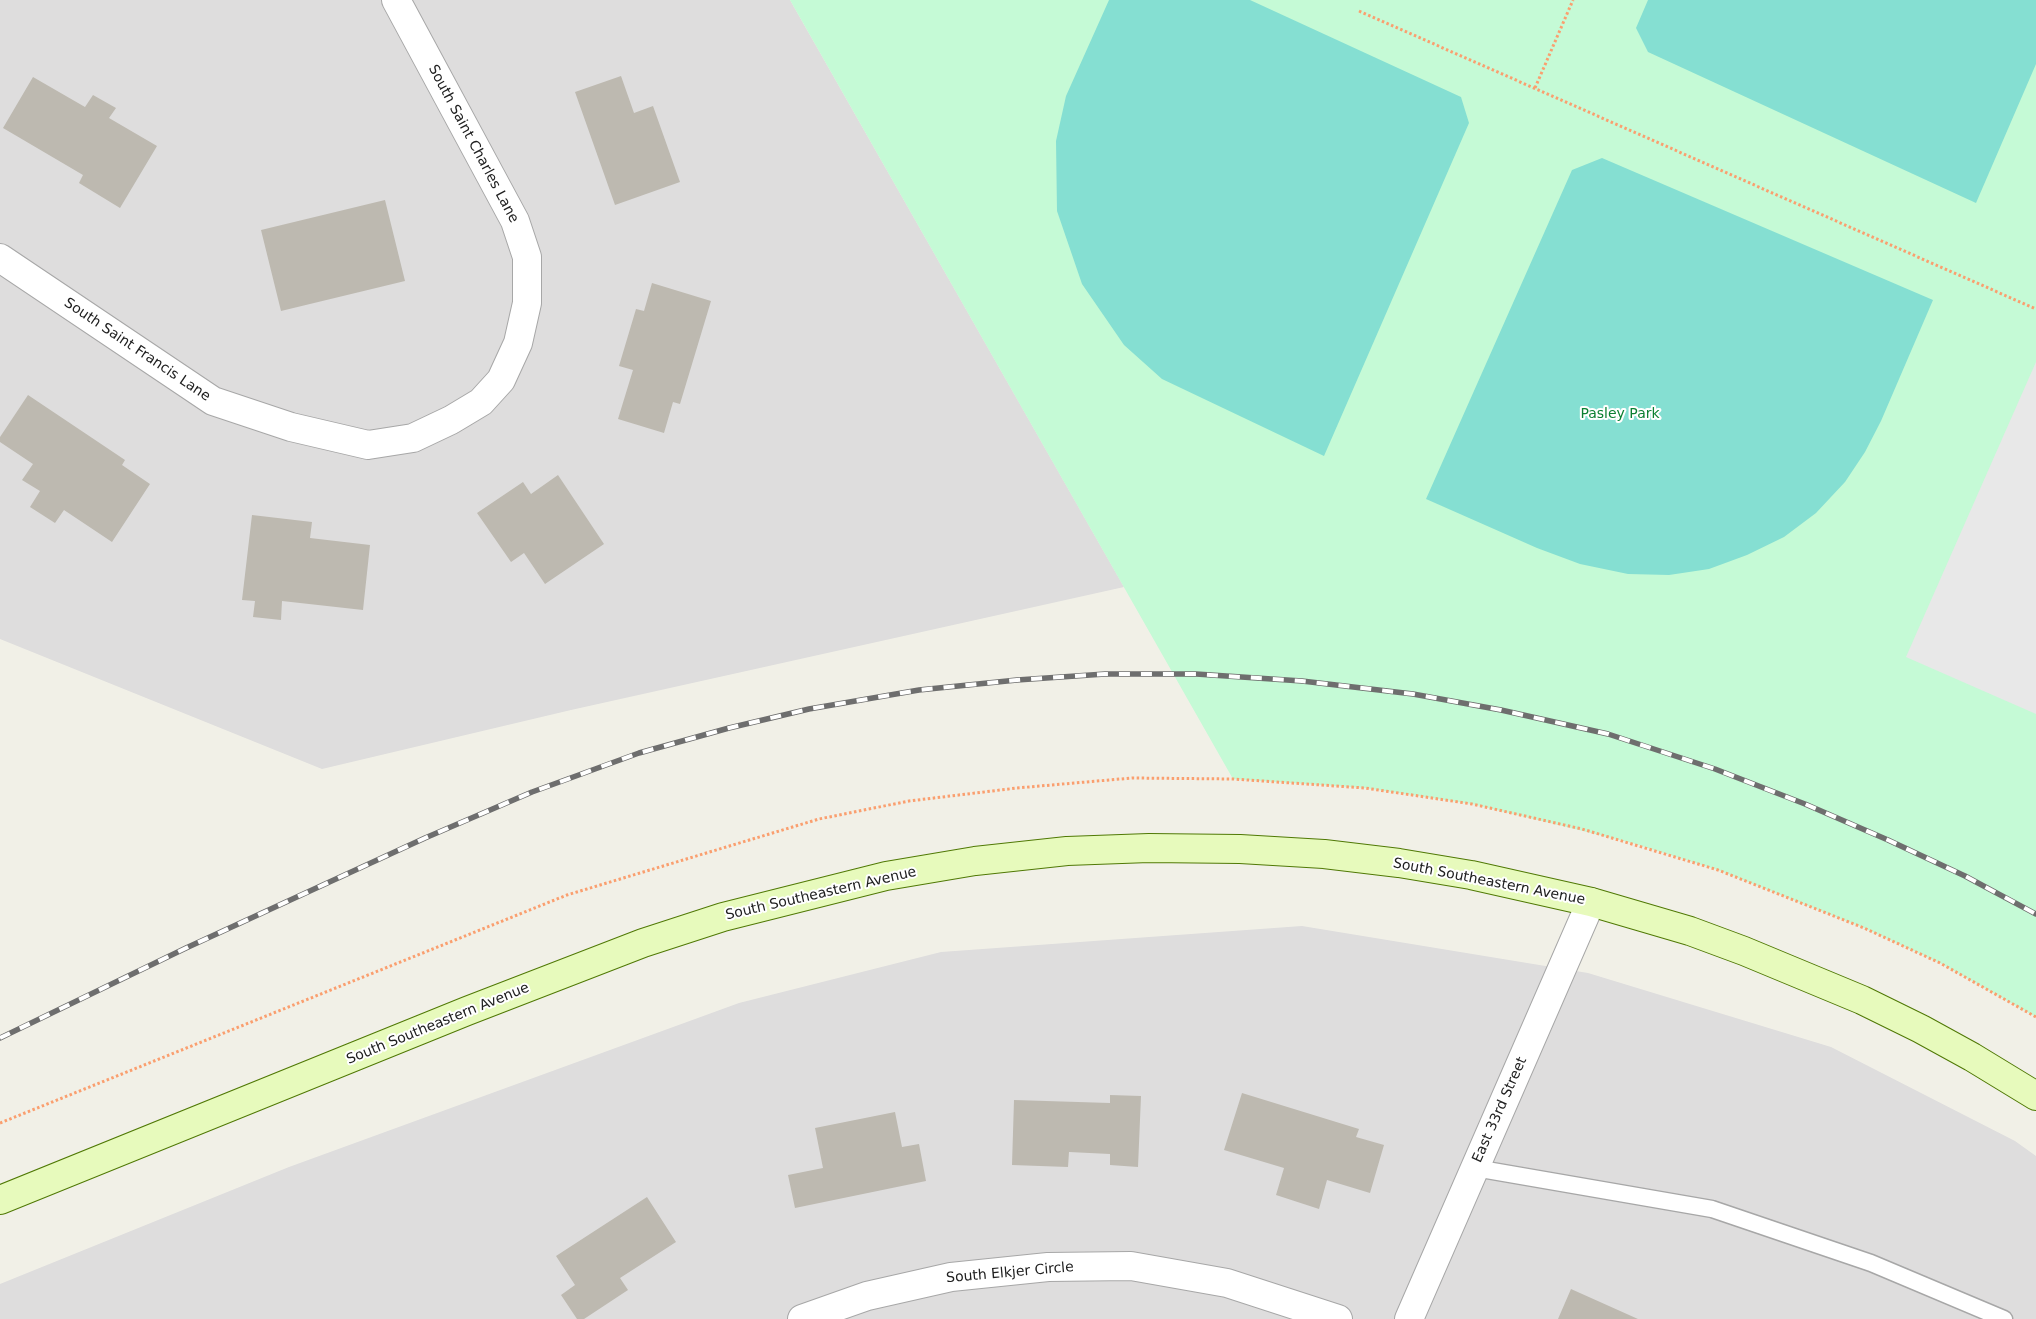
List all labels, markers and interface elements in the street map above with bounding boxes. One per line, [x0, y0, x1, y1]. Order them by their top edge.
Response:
street label: South Saint Charles Lane [424, 62, 522, 226]
street label: South Saint Francis Lane [61, 295, 213, 405]
park label: Pasley Park [1580, 406, 1660, 422]
street label: South Southeastern Avenue [1392, 855, 1586, 909]
street label: South Southeastern Avenue [724, 864, 918, 924]
street label: South Southeastern Avenue [344, 980, 532, 1068]
street label: East 33rd Street [1469, 1055, 1531, 1165]
street label: South Elkjer Circle [946, 1259, 1074, 1287]

